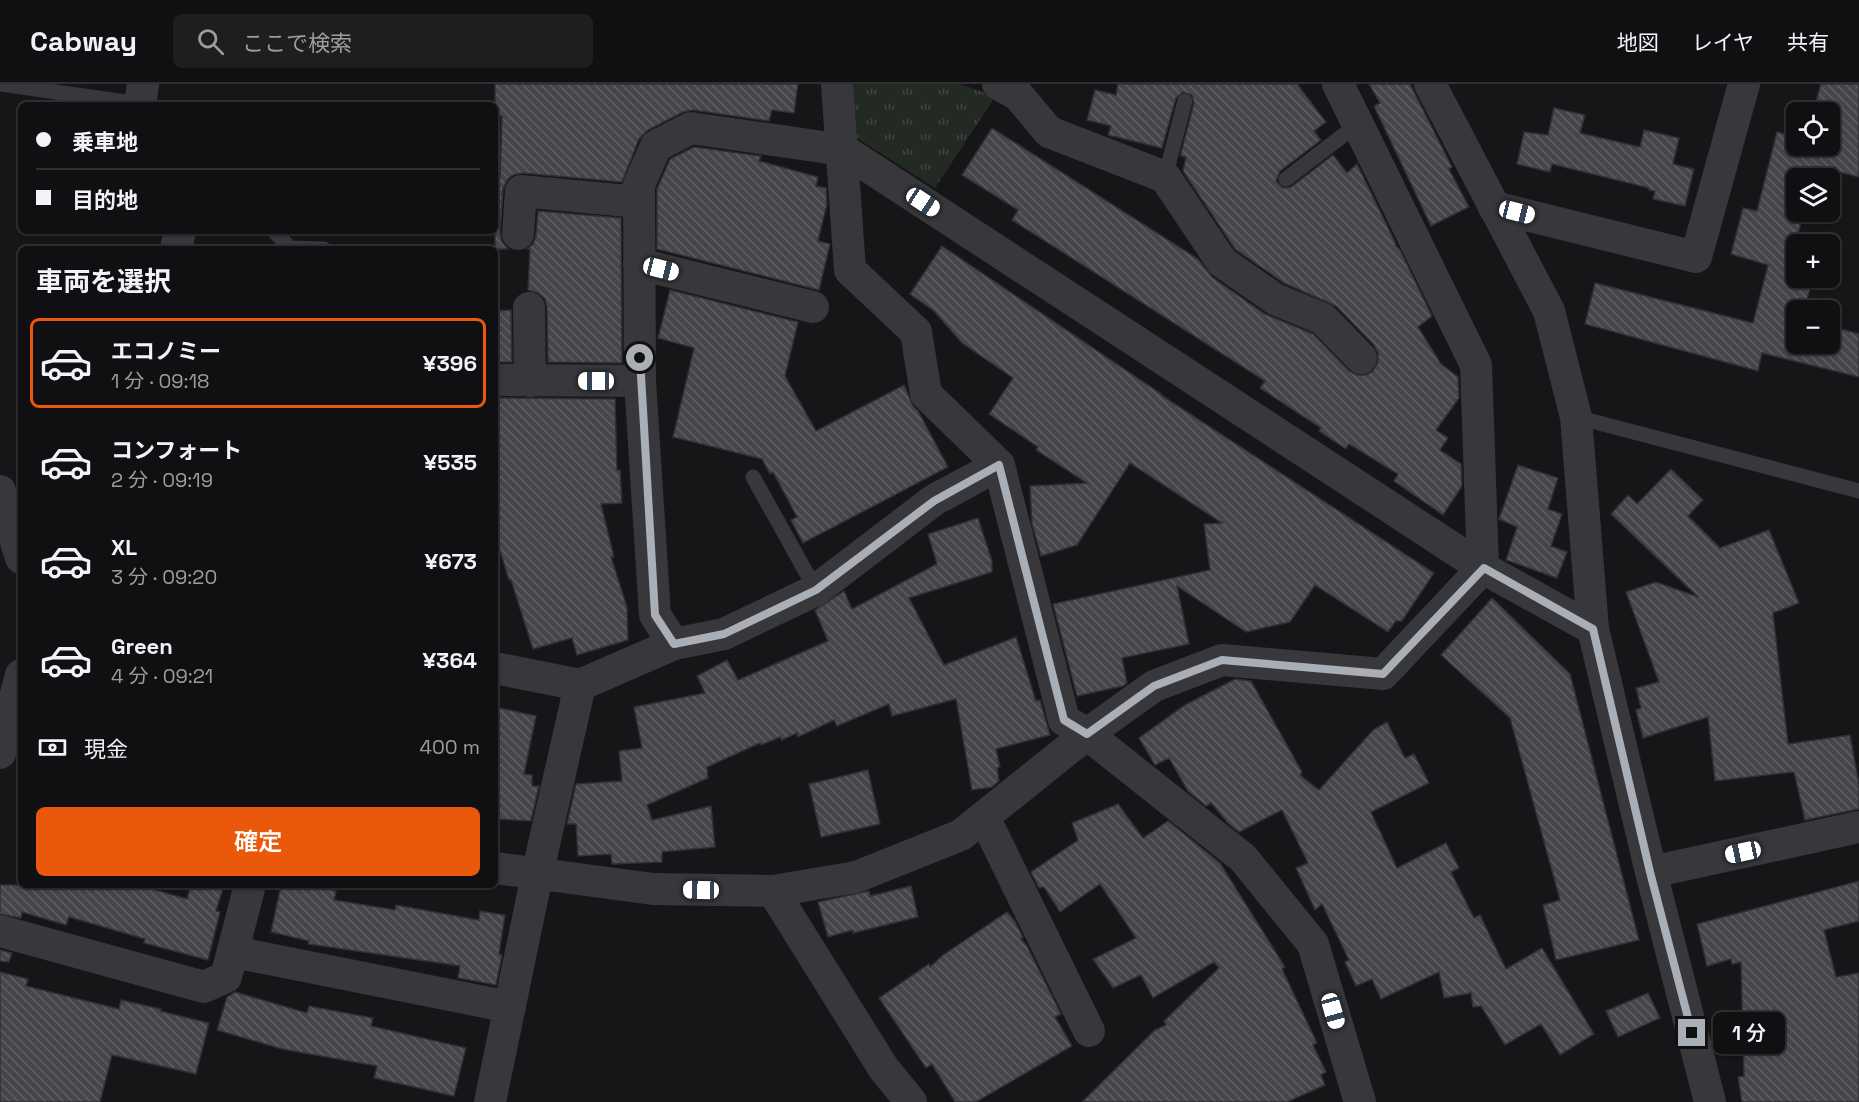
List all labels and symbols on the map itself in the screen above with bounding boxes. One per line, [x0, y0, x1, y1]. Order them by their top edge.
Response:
car [903, 185, 943, 219]
car [1497, 199, 1537, 225]
car [641, 256, 681, 282]
route start [626, 344, 653, 371]
car [578, 372, 614, 390]
car [1724, 839, 1762, 865]
car [683, 881, 719, 899]
car [1319, 991, 1347, 1031]
callout: 1 分 [1713, 1012, 1785, 1054]
route end [1678, 1019, 1705, 1046]

